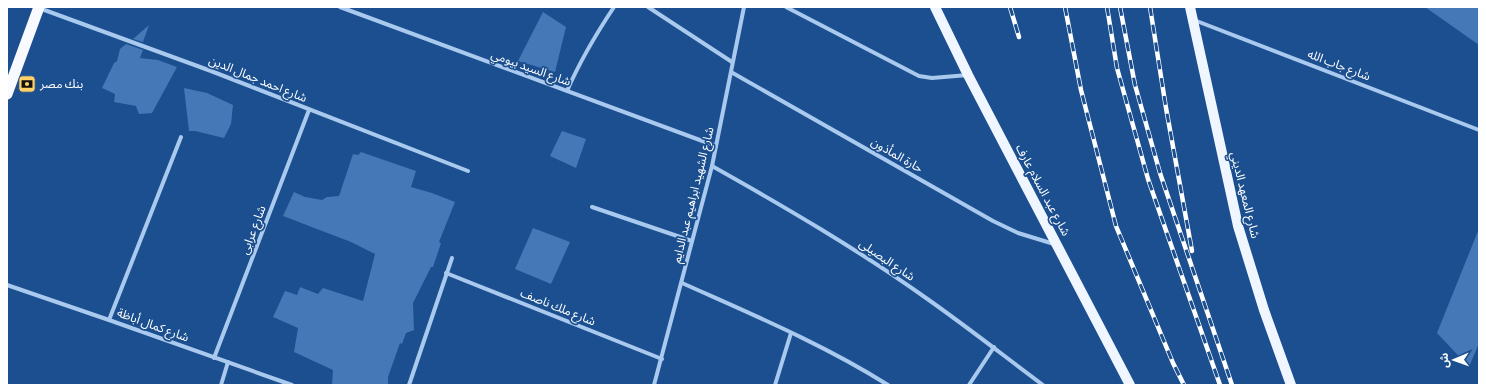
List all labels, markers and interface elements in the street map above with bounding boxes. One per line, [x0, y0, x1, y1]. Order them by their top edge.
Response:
street label: شارع السيد بيومي [488, 46, 573, 92]
street label: شارع جاب الله [1305, 46, 1373, 85]
street label: شارع احمد جمال الدين [206, 52, 309, 107]
bank icon: بنك مصر [17, 74, 37, 94]
place label: بنك مصر [39, 76, 83, 93]
street label: شارع الشهيد ابراهيم عبد الدايم [668, 125, 719, 265]
street label: حارة المأذون [868, 134, 926, 177]
street label: شارع عبد السلام عارف [1011, 141, 1074, 239]
street label: شارع المعهد الديني [1225, 150, 1263, 240]
street label: شارع عرابى [236, 203, 271, 257]
street label: شارع البصيلى [855, 235, 918, 285]
street label: شارع ملك ناصف [518, 285, 598, 330]
street label: شارع كمال أباظة [114, 305, 191, 346]
north arrow [1434, 340, 1474, 380]
text: ش [1437, 353, 1452, 368]

